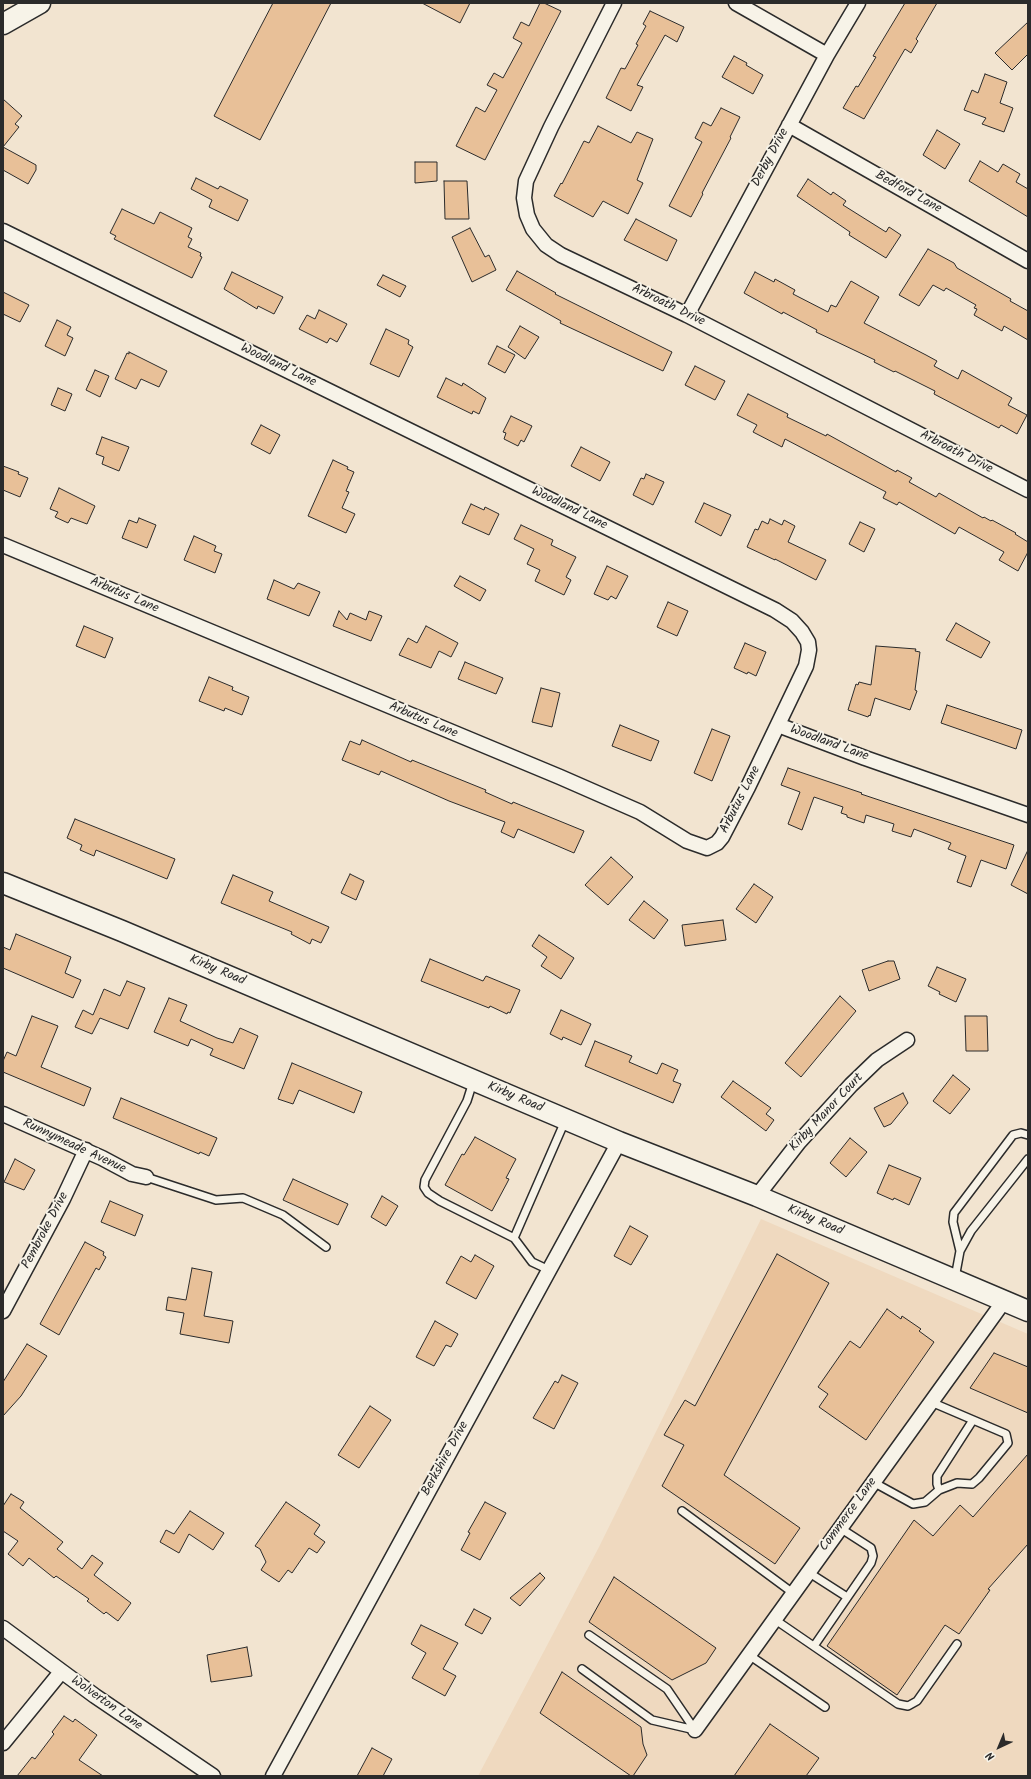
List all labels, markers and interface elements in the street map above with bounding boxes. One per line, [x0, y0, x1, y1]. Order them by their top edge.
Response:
street label: Derby Drive [749, 126, 793, 190]
street label: Bedford Lane [872, 168, 944, 218]
street label: Arbroath Drive [629, 282, 707, 330]
street label: Woodland Lane [238, 341, 318, 391]
street label: Arbroath Drive [917, 428, 995, 478]
street label: Woodland Lane [529, 484, 609, 534]
street label: Arbutus Lane [87, 575, 161, 617]
street label: Arbutus Lane [386, 700, 460, 742]
street label: Woodland Lane [788, 723, 870, 765]
street label: Arbutus Lane [717, 764, 765, 836]
street label: Kirby Road [187, 952, 247, 990]
street label: Kirby Manor Court [787, 1071, 867, 1155]
street label: Kirby Road [485, 1079, 545, 1117]
street label: Runnymeade Avenue [20, 1116, 128, 1178]
street label: Pembroke Drive [19, 1190, 73, 1272]
street label: Kirby Road [785, 1202, 845, 1240]
street label: Berkshire Drive [419, 1419, 473, 1499]
street label: Commerce Lane [817, 1475, 881, 1555]
street label: Wolverton Lane [67, 1674, 145, 1734]
north arrow [979, 1727, 1019, 1767]
text: N [982, 1747, 999, 1765]

